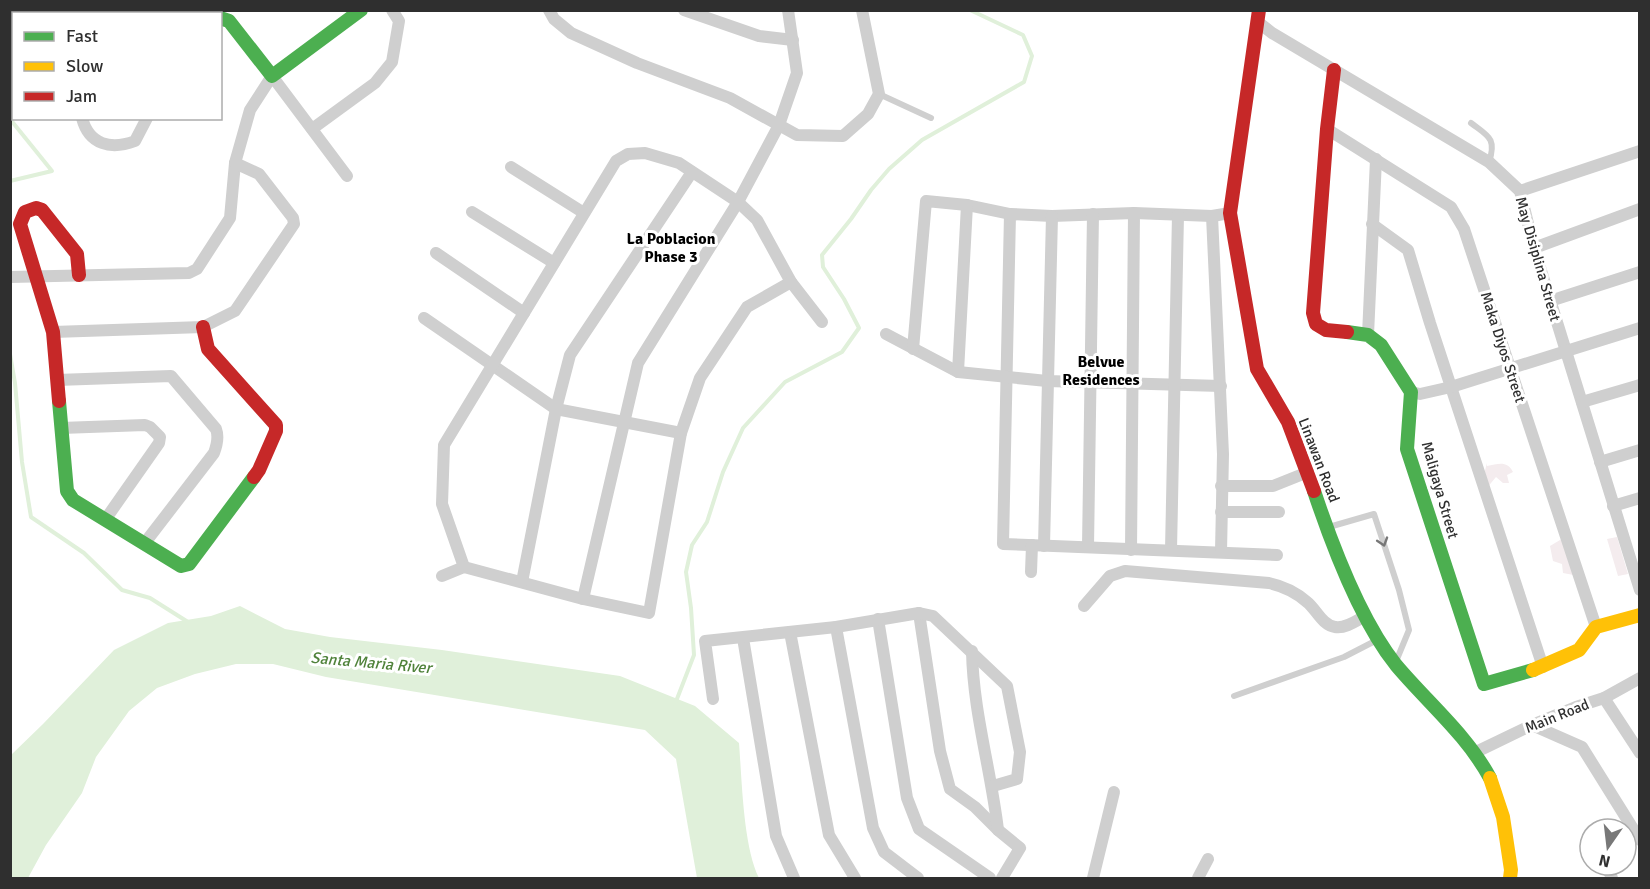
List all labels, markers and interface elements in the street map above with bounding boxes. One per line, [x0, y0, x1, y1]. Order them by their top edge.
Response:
legend [12, 12, 222, 120]
text: Fast [66, 25, 98, 47]
text: Slow [66, 55, 103, 77]
text: Jam [66, 85, 97, 107]
street label: May Disiplina Street [1512, 195, 1564, 323]
district label: La Poblacion Phase 3 [627, 229, 716, 267]
street label: Maka Diyos Street [1477, 289, 1529, 405]
district label: Belvue Residences [1062, 352, 1140, 390]
street label: Linawan Road [1295, 415, 1343, 505]
street label: Maligaya Street [1418, 439, 1462, 541]
one-way arrow [1376, 536, 1388, 547]
water label: Santa Maria River [310, 648, 434, 678]
street label: Main Road [1522, 695, 1592, 737]
north arrow [1578, 817, 1638, 877]
text: N [1597, 850, 1612, 872]

